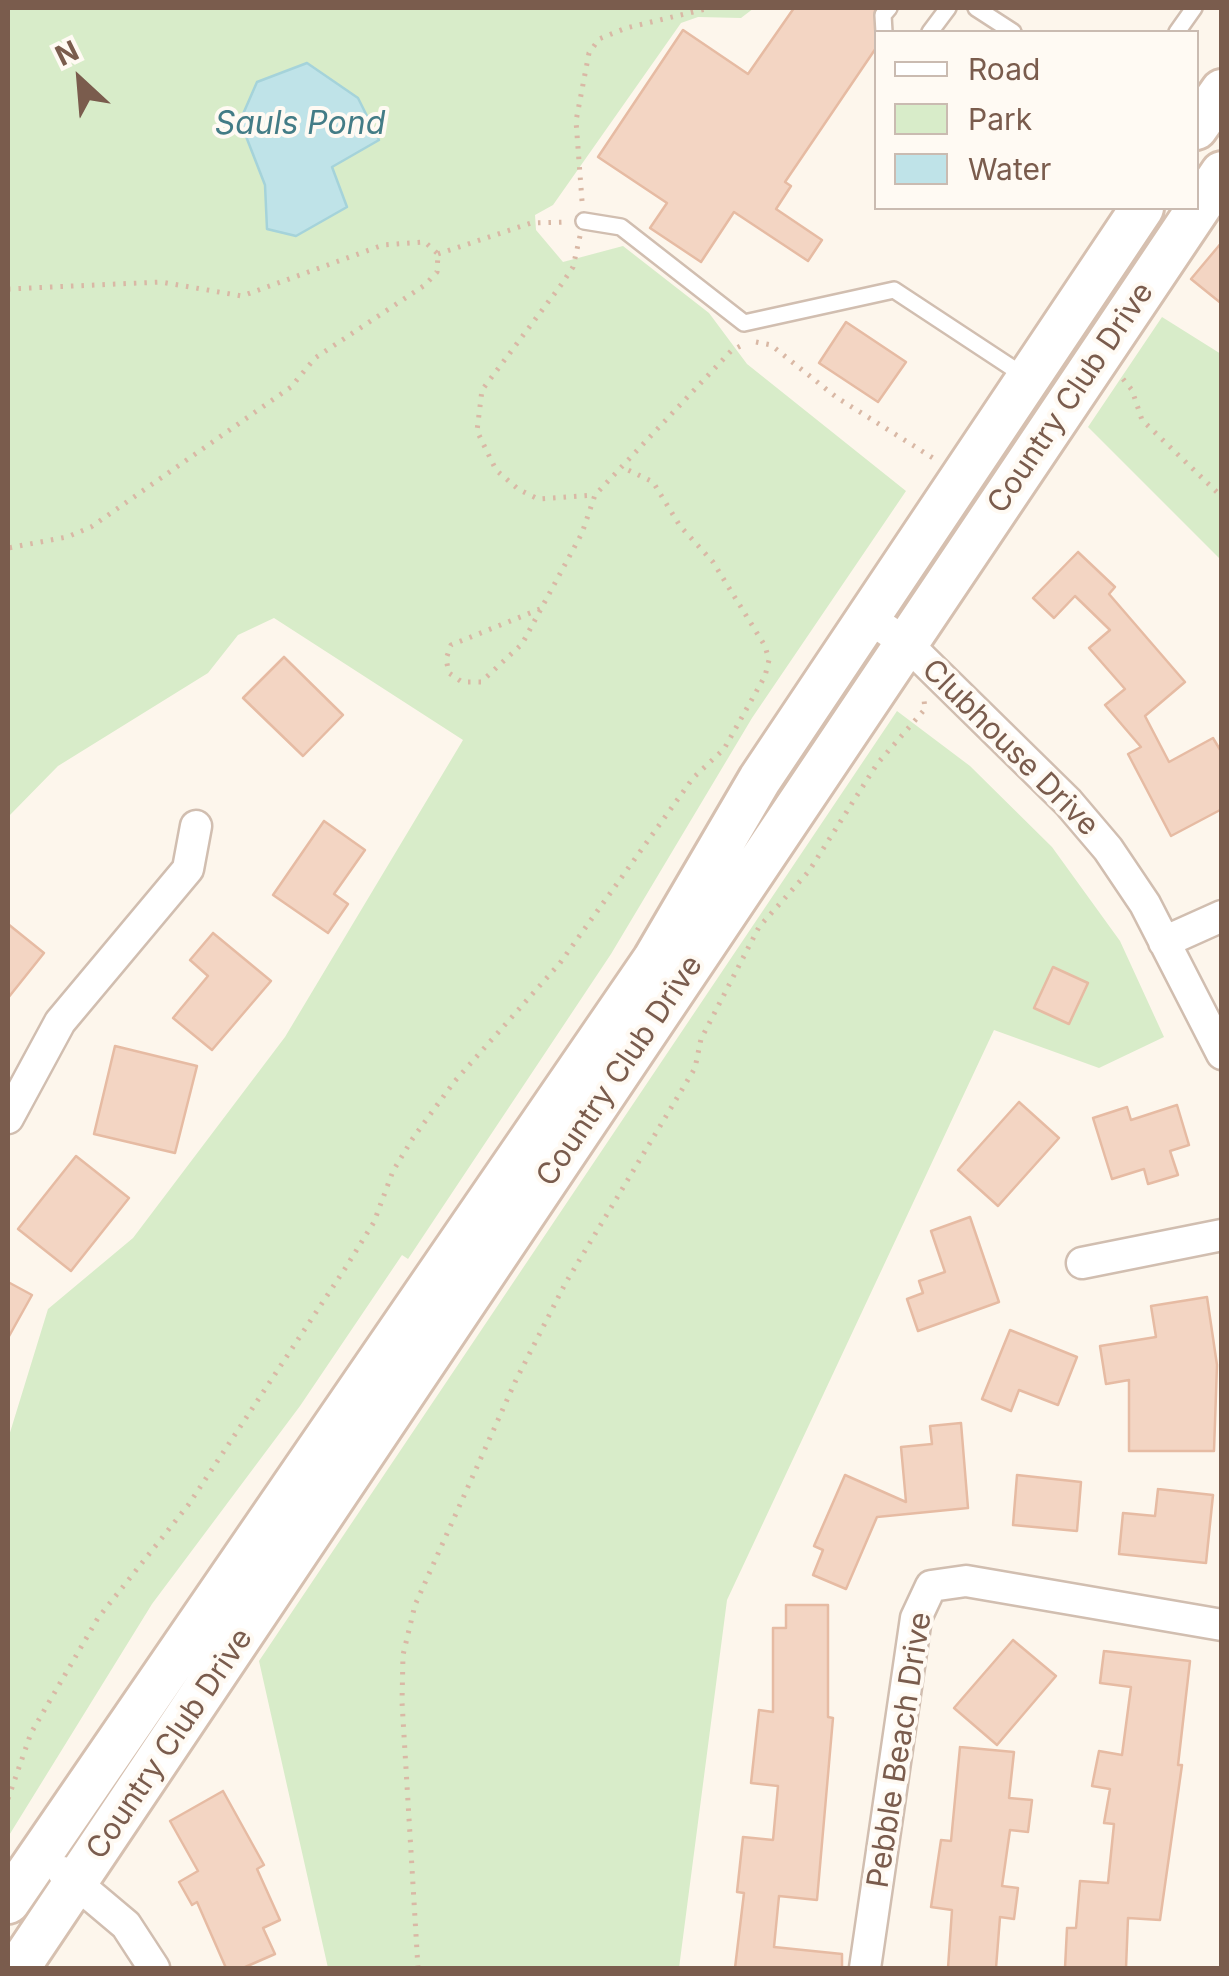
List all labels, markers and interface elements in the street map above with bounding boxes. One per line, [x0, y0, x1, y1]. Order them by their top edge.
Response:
north arrow [30, 30, 130, 130]
legend [874, 30, 1199, 210]
text: N [50, 33, 84, 73]
text: Road [968, 51, 1040, 87]
text: Park [968, 101, 1032, 137]
water label: Sauls Pond [215, 105, 385, 143]
text: Water [968, 151, 1051, 187]
street label: Country Club Drive [980, 276, 1162, 520]
street label: Clubhouse Drive [914, 652, 1106, 844]
street label: Country Club Drive [529, 949, 711, 1193]
street label: Pebble Beach Drive [860, 1610, 940, 1890]
street label: Country Club Drive [79, 1622, 261, 1866]

